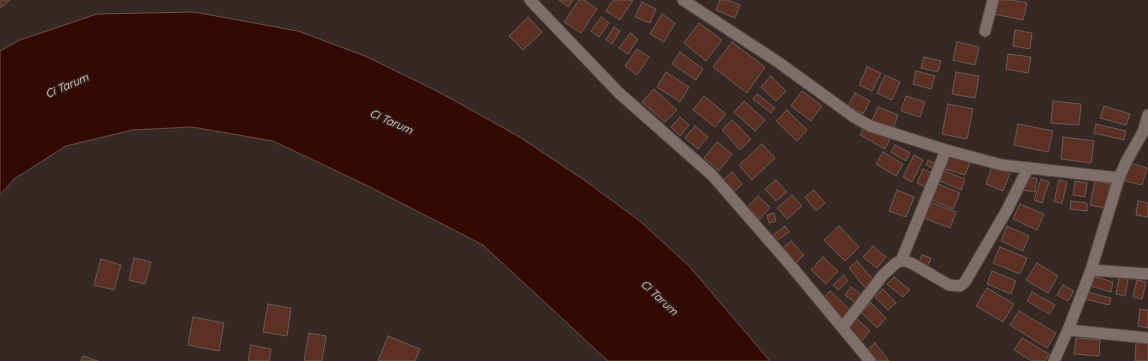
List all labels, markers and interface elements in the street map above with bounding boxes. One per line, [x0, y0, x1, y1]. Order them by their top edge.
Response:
water label: Ci Tarum [44, 71, 90, 101]
water label: Ci Tarum [368, 107, 414, 137]
water label: Ci Tarum [638, 278, 680, 318]

